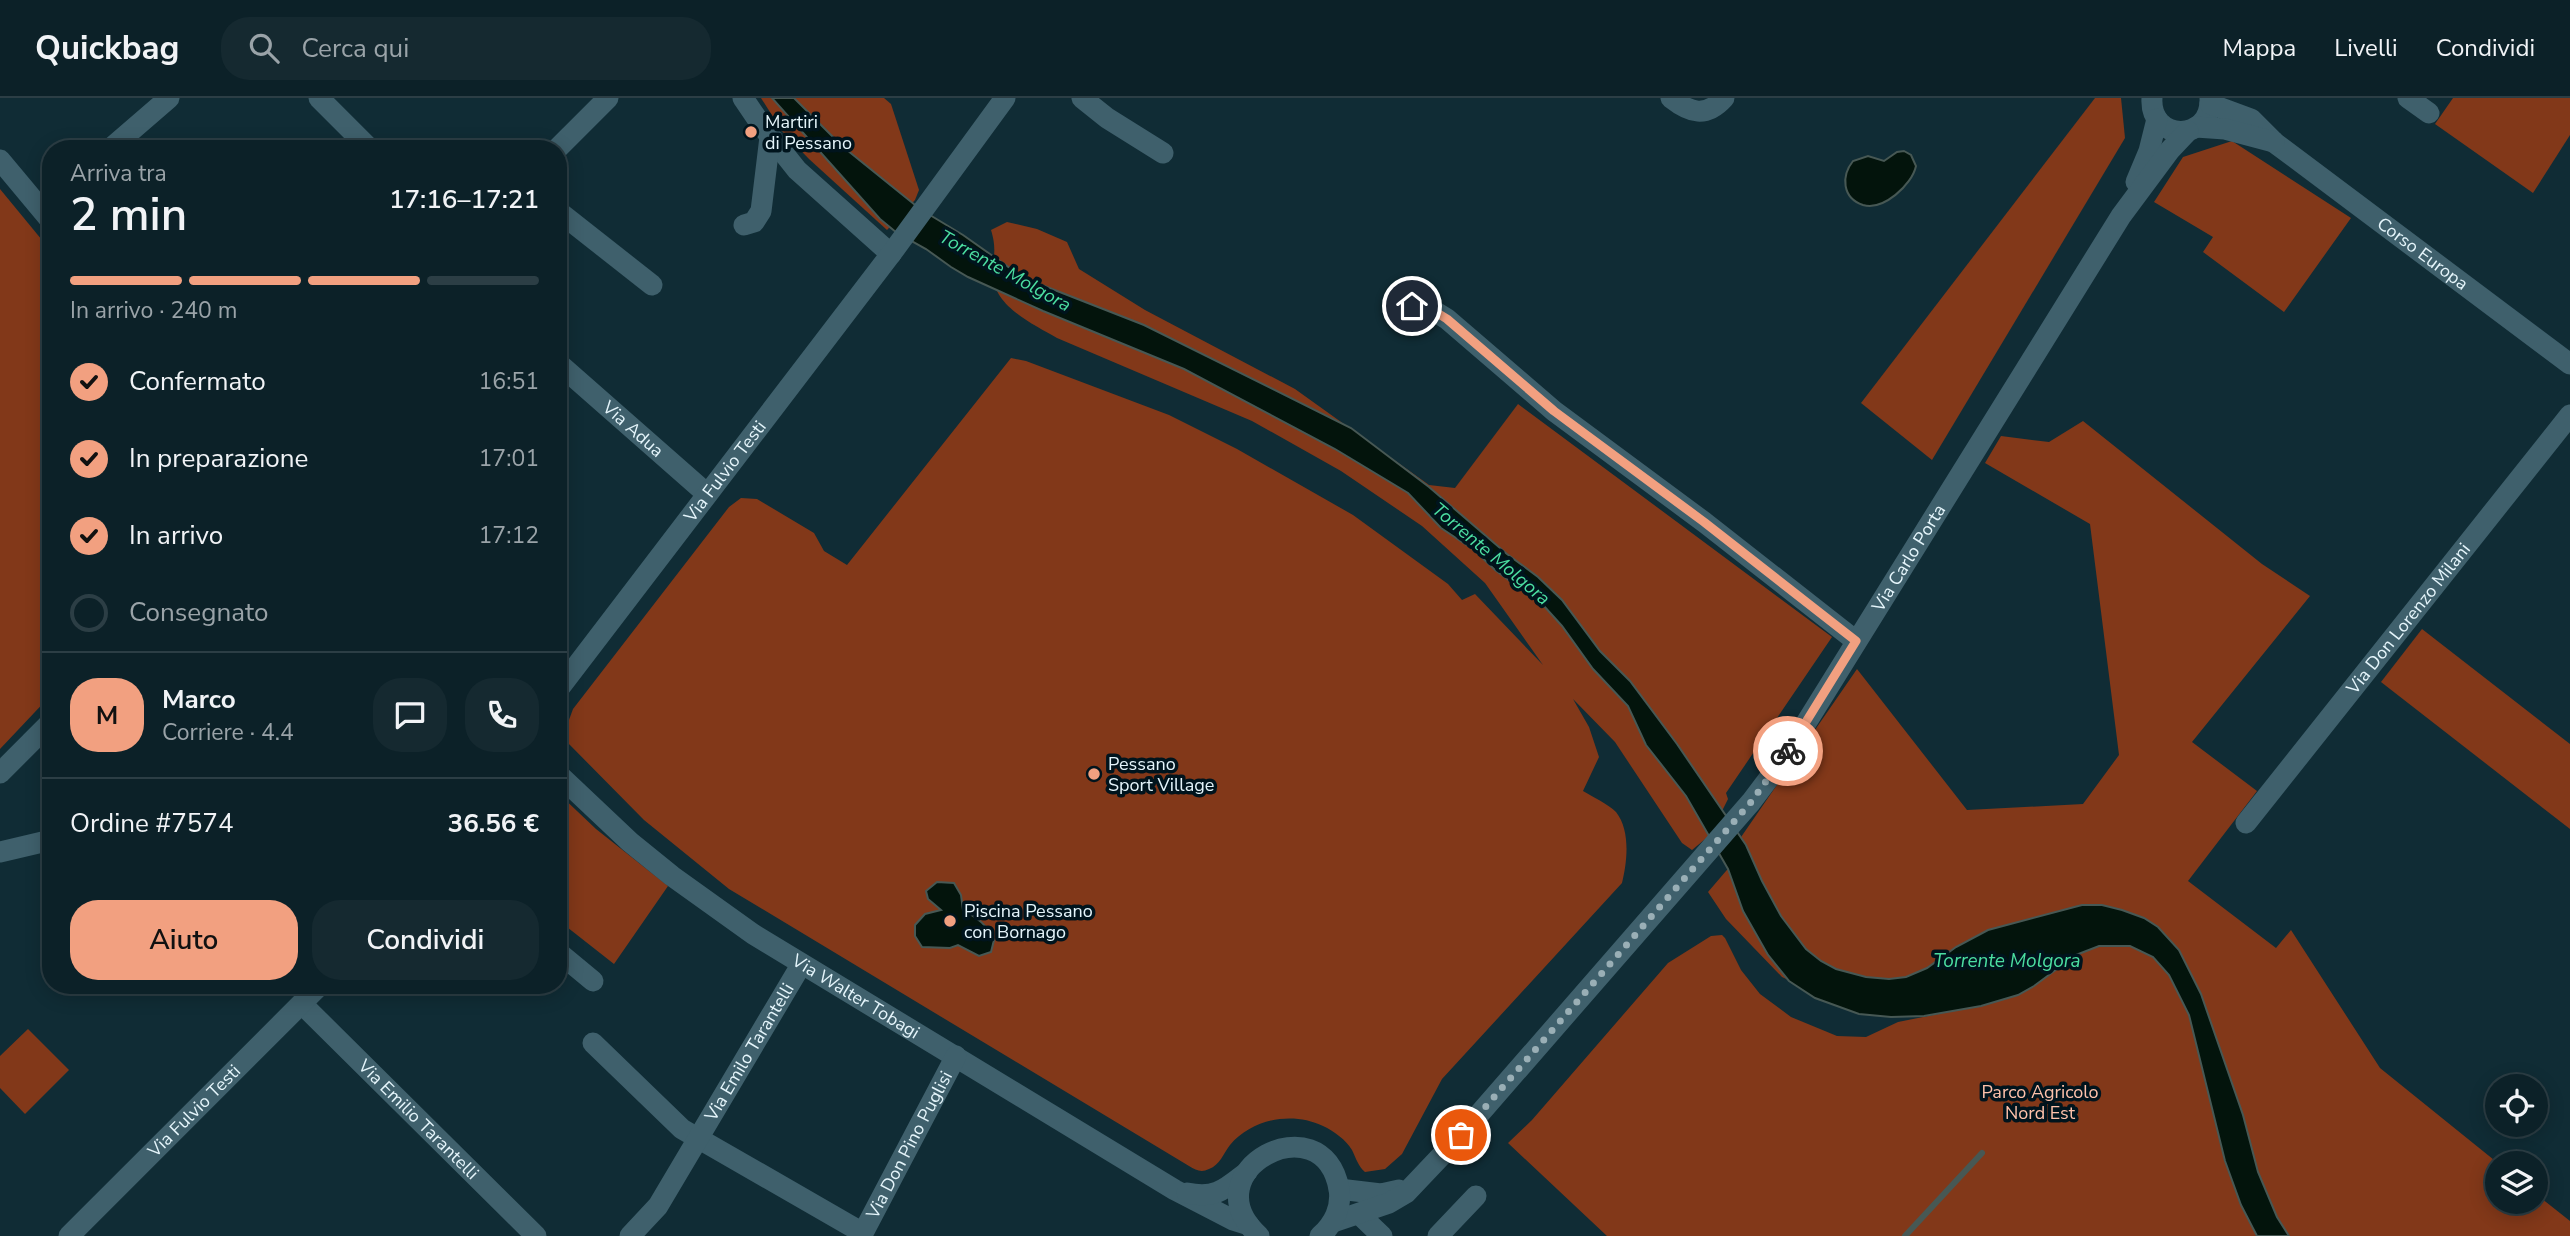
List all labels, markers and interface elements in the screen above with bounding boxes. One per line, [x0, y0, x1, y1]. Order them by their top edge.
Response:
search box [221, 17, 711, 80]
text: Quickbag [35, 26, 179, 71]
icon: search [245, 29, 283, 67]
text: Cerca qui [301, 31, 409, 66]
text: Mappa [2222, 32, 2296, 64]
text: Livelli [2334, 32, 2398, 64]
text: Condividi [2436, 32, 2535, 64]
place label: Martiri di Pessano [765, 110, 852, 155]
marker: Martiri di Pessano [743, 124, 759, 140]
text: Arriva tra [70, 158, 167, 189]
text: 17:16–17:21 [389, 182, 539, 217]
text: 2 min [70, 183, 187, 246]
street label: Corso Europa [2372, 212, 2473, 296]
water label: Torrente Molgora [934, 224, 1076, 318]
pin [1382, 276, 1442, 336]
icon: home [1393, 287, 1431, 325]
text: In arrivo · 240 m [70, 295, 237, 326]
icon: check [70, 363, 108, 401]
text: Confermato [129, 364, 266, 399]
text: 16:51 [479, 366, 539, 397]
street label: Via Adua [597, 395, 669, 462]
street label: Via Fulvio Testi [678, 416, 771, 528]
icon: check [70, 440, 108, 478]
text: In preparazione [129, 441, 308, 476]
text: 17:01 [479, 443, 539, 474]
water label: Torrente Molgora [1426, 497, 1556, 611]
street label: Via Carlo Porta [1866, 500, 1951, 617]
icon: check [70, 517, 108, 555]
text: In arrivo [129, 518, 223, 553]
text: 17:12 [479, 520, 539, 551]
street label: Via Don Lorenzo Milani [2340, 538, 2476, 700]
text: Consegnato [129, 595, 268, 630]
button: chat [373, 678, 447, 752]
button: phone [465, 678, 539, 752]
text: Marco [162, 682, 236, 717]
text: M [96, 698, 118, 733]
courier [1753, 716, 1823, 786]
text: Corriere · 4.4 [162, 717, 294, 748]
icon: bike [1769, 732, 1807, 770]
place label: Pessano Sport Village [1108, 752, 1214, 797]
marker: Pessano Sport Village [1086, 766, 1102, 782]
text: Ordine #7574 [70, 806, 234, 841]
text: 36.56 € [448, 806, 539, 841]
place label: Piscina Pessano con Bornago [964, 899, 1093, 944]
button: Aiuto [70, 900, 298, 980]
button: Condividi [312, 900, 539, 980]
marker: Piscina Pessano con Bornago [942, 913, 958, 929]
street label: Via Walter Tobagi [787, 948, 924, 1044]
water label: Torrente Molgora [1933, 948, 2081, 974]
street label: Via Emilo Tarantelli [699, 979, 800, 1126]
street label: Via Emilio Tarantelli [352, 1054, 484, 1185]
street label: Via Fulvio Testi [142, 1059, 246, 1163]
street label: Via Don Pino Puglisi [860, 1067, 958, 1224]
map controls [2485, 1074, 2548, 1214]
button: locate [2485, 1074, 2548, 1137]
park label: Parco Agricolo Nord Est [1981, 1080, 2099, 1125]
pin [1431, 1105, 1491, 1165]
icon: bag [1442, 1116, 1480, 1154]
button: layers [2485, 1151, 2548, 1214]

